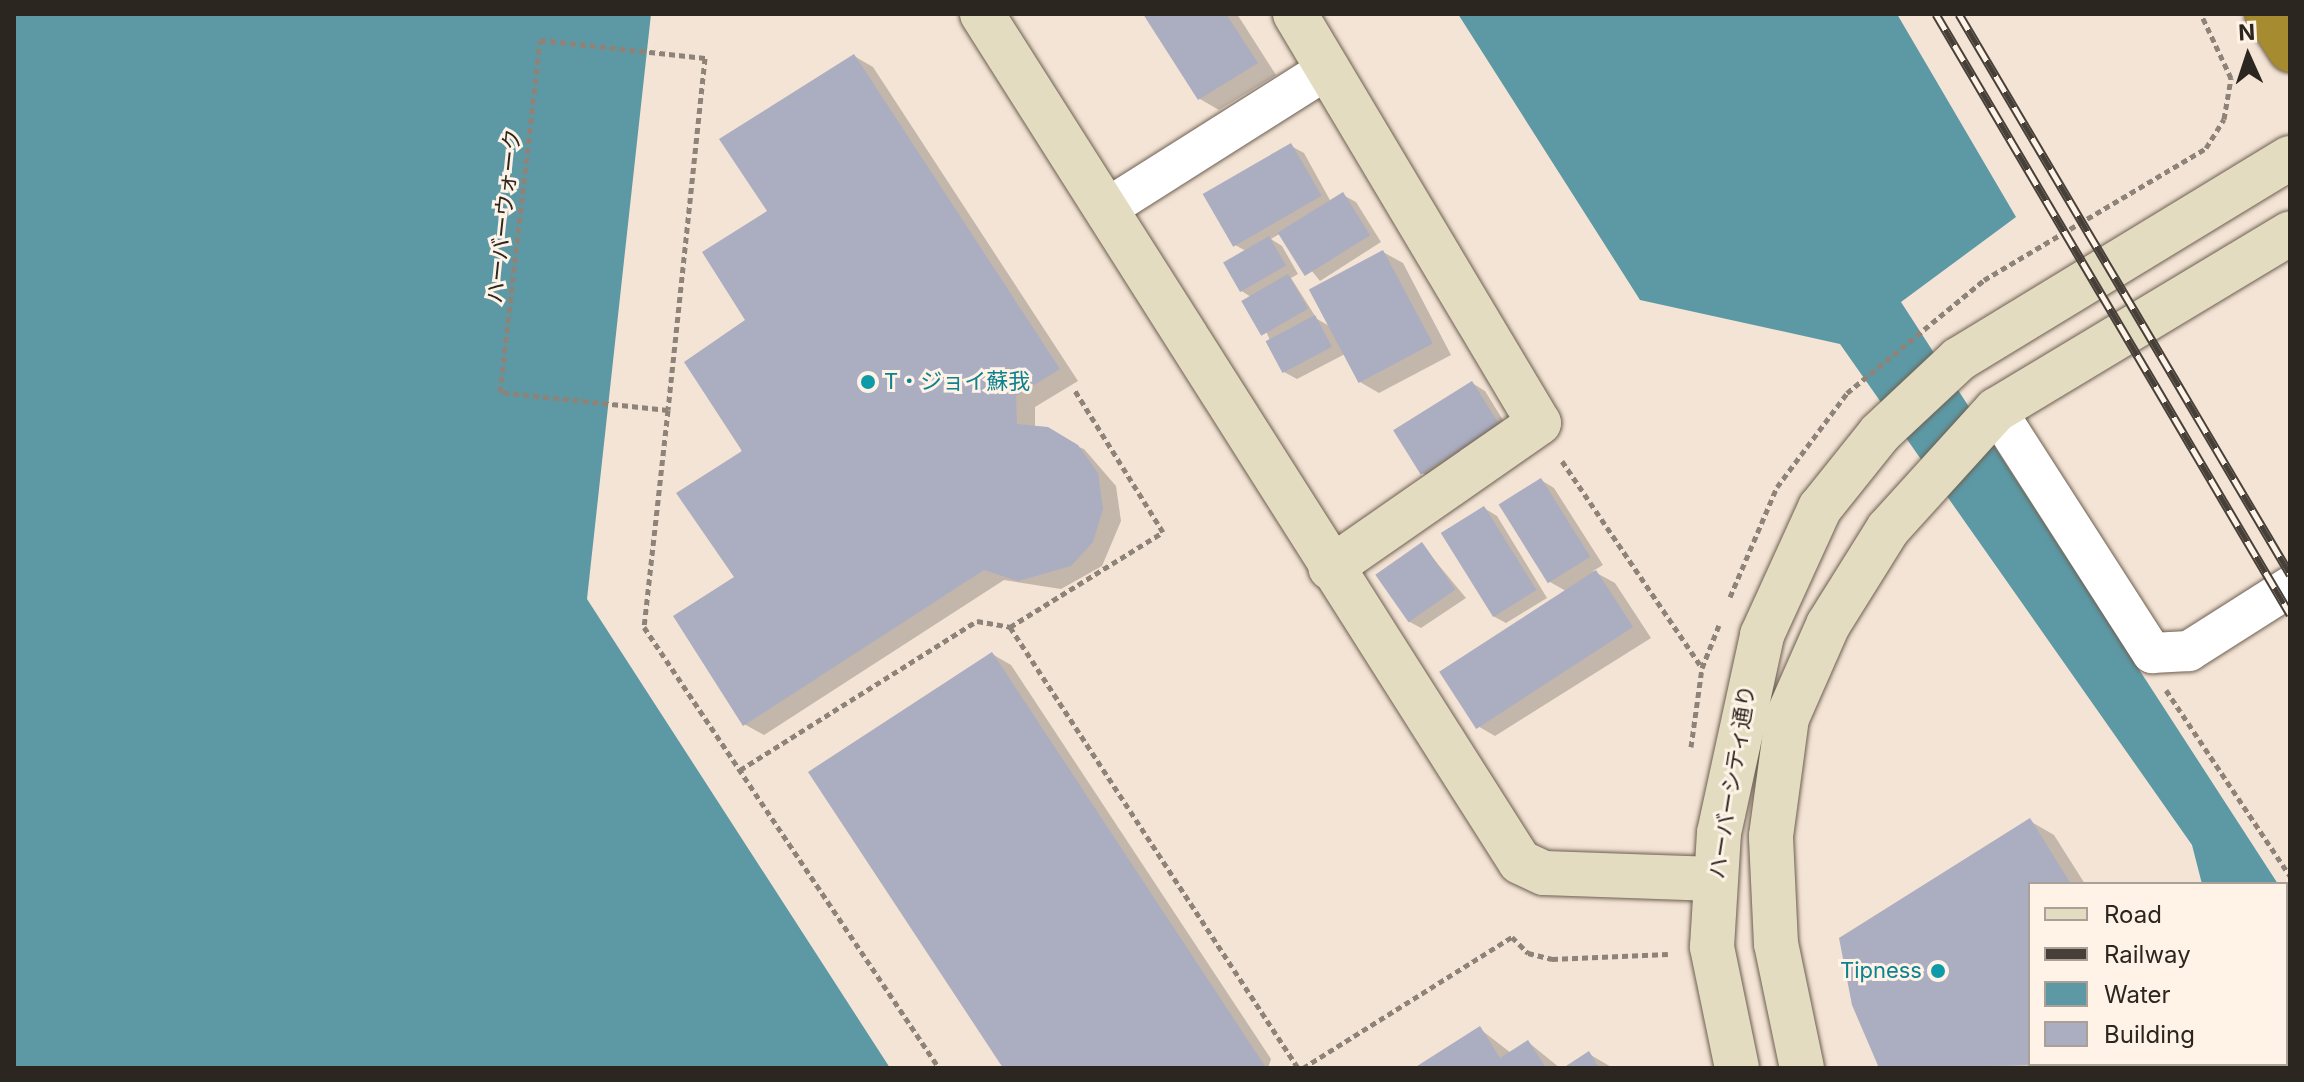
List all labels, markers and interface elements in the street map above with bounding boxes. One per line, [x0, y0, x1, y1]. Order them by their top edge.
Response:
north arrow [2208, 16, 2288, 96]
text: N [2238, 19, 2256, 45]
street label: ハーバーウォーク [482, 127, 526, 305]
place label: T・ジョイ蘇我 [884, 369, 1030, 395]
marker: T・ジョイ蘇我 [859, 373, 877, 391]
street label: ハーバーシティ通り [1703, 682, 1761, 882]
legend [2028, 882, 2288, 1066]
text: Road [2104, 900, 2162, 929]
text: Railway [2104, 940, 2191, 969]
place label: Tipness [1840, 958, 1922, 984]
marker: Tipness [1929, 962, 1947, 980]
text: Water [2104, 980, 2171, 1009]
text: Building [2104, 1020, 2195, 1049]

